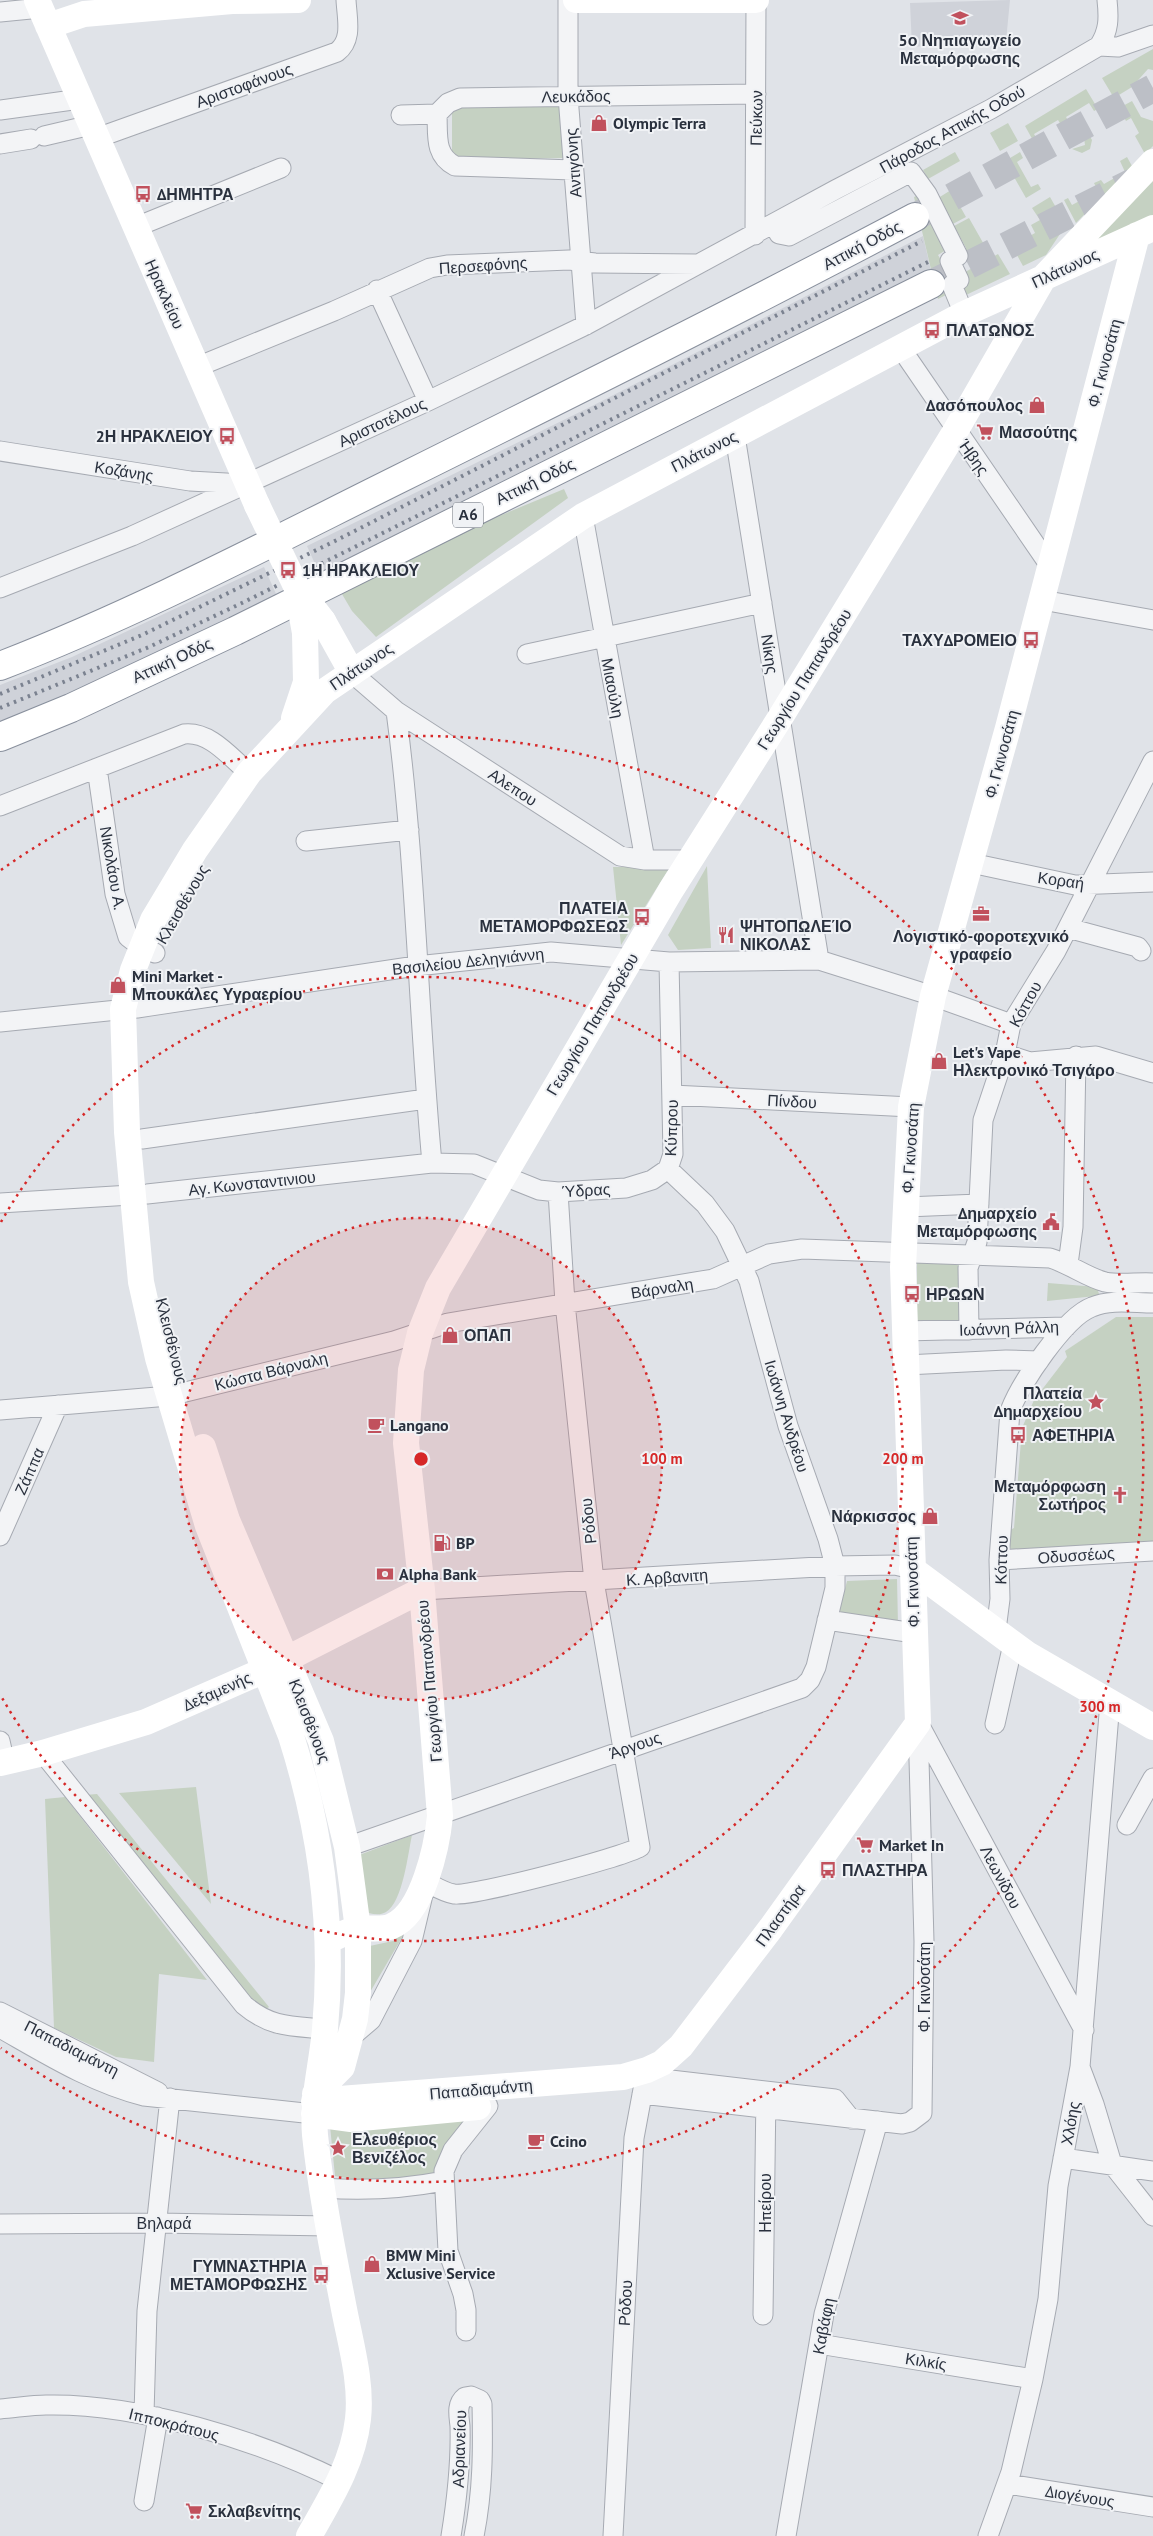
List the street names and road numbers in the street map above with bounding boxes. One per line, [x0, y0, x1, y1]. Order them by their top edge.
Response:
street label: Αριστοφάνους [193, 58, 295, 112]
street label: Πάροδος Αττικής Οδού [876, 81, 1028, 177]
street label: Λευκάδος [541, 85, 611, 107]
street label: Πεύκων [746, 90, 766, 146]
street label: Αντιγόνης [561, 127, 585, 198]
street label: Αττική Οδός [819, 216, 905, 274]
street label: Πλάτωνος [1028, 244, 1102, 292]
street label: Περσεφόνης [438, 252, 528, 278]
street label: Ηρακλείου [141, 256, 189, 332]
street label: Φ. Γκινοσάτη [1083, 317, 1125, 409]
street label: Αριστοτέλους [335, 393, 429, 451]
street label: Πλάτωνος [667, 426, 741, 476]
street label: Ήβης [954, 434, 994, 479]
street label: Αττική Οδός [492, 453, 578, 509]
street label: Κοζάνης [93, 456, 155, 486]
road number: Α6 [453, 502, 483, 528]
street label: Γεωργίου Παπανδρέου [752, 605, 856, 753]
street label: Αττική Οδός [129, 633, 215, 687]
street label: Νίκης [757, 633, 783, 675]
street label: Πλάτωνος [326, 637, 397, 694]
street label: Μιαούλη [597, 656, 629, 720]
street label: Φ. Γκινοσάτη [980, 708, 1022, 800]
street label: Αλεπου [485, 764, 541, 810]
street label: Νικολάου Α. [96, 825, 130, 911]
street label: Κλεισθένους [151, 860, 213, 947]
street label: Κοραή [1037, 867, 1085, 893]
street label: Βασιλείου Δεληγιάννη [391, 943, 545, 979]
street label: Γεωργίου Παπανδρέου [542, 949, 642, 1099]
street label: Κόττου [1004, 978, 1046, 1030]
street label: Πίνδου [767, 1090, 817, 1112]
street label: Κύπρου [660, 1099, 682, 1157]
street label: Φ. Γκινοσάτη [897, 1102, 923, 1194]
street label: Αγ. Κωνσταντινιου [187, 1166, 317, 1200]
street label: Ύδρας [561, 1179, 611, 1201]
street label: Βάρναλη [629, 1273, 695, 1303]
street label: Κλεισθένους [152, 1296, 192, 1387]
street label: Ιωάννη Ράλλη [959, 1316, 1059, 1340]
street label: Κώστα Βάρναλη [212, 1347, 330, 1395]
street label: Ιωάννη Ανδρέου [760, 1357, 814, 1475]
street label: Ζάππα [10, 1444, 48, 1498]
street label: Ρόδου [576, 1497, 600, 1545]
street label: Κόττου [990, 1535, 1012, 1585]
street label: Φ. Γκινοσάτη [900, 1536, 924, 1628]
street label: Οδυσσέως [1037, 1542, 1115, 1568]
street label: Κ. Αρβανιτη [625, 1564, 709, 1590]
street label: Γεωργίου Παπανδρέου [412, 1599, 446, 1763]
street label: Δεξαμενής [180, 1667, 255, 1715]
street label: Κλεισθένους [285, 1676, 335, 1766]
street label: Άργους [607, 1727, 664, 1763]
street label: Λεωνίδου [976, 1842, 1026, 1912]
street label: Πλαστήρα [751, 1880, 809, 1950]
street label: Φ. Γκινοσάτη [914, 1942, 934, 2032]
street label: Παπαδιαμάντη [21, 2016, 123, 2080]
street label: Παπαδιαμάντη [428, 2075, 534, 2103]
street label: Χλόης [1056, 2099, 1084, 2146]
street label: Ηπείρου [755, 2173, 775, 2233]
street label: Βηλαρά [137, 2213, 191, 2233]
street label: Ρόδου [614, 2279, 636, 2327]
street label: Καβάφη [808, 2296, 838, 2356]
street label: Κιλκίς [904, 2348, 948, 2374]
street label: Ιπποκράτους [127, 2403, 222, 2445]
street label: Αδριανείου [448, 2410, 470, 2488]
street label: Διογένους [1044, 2481, 1116, 2511]

